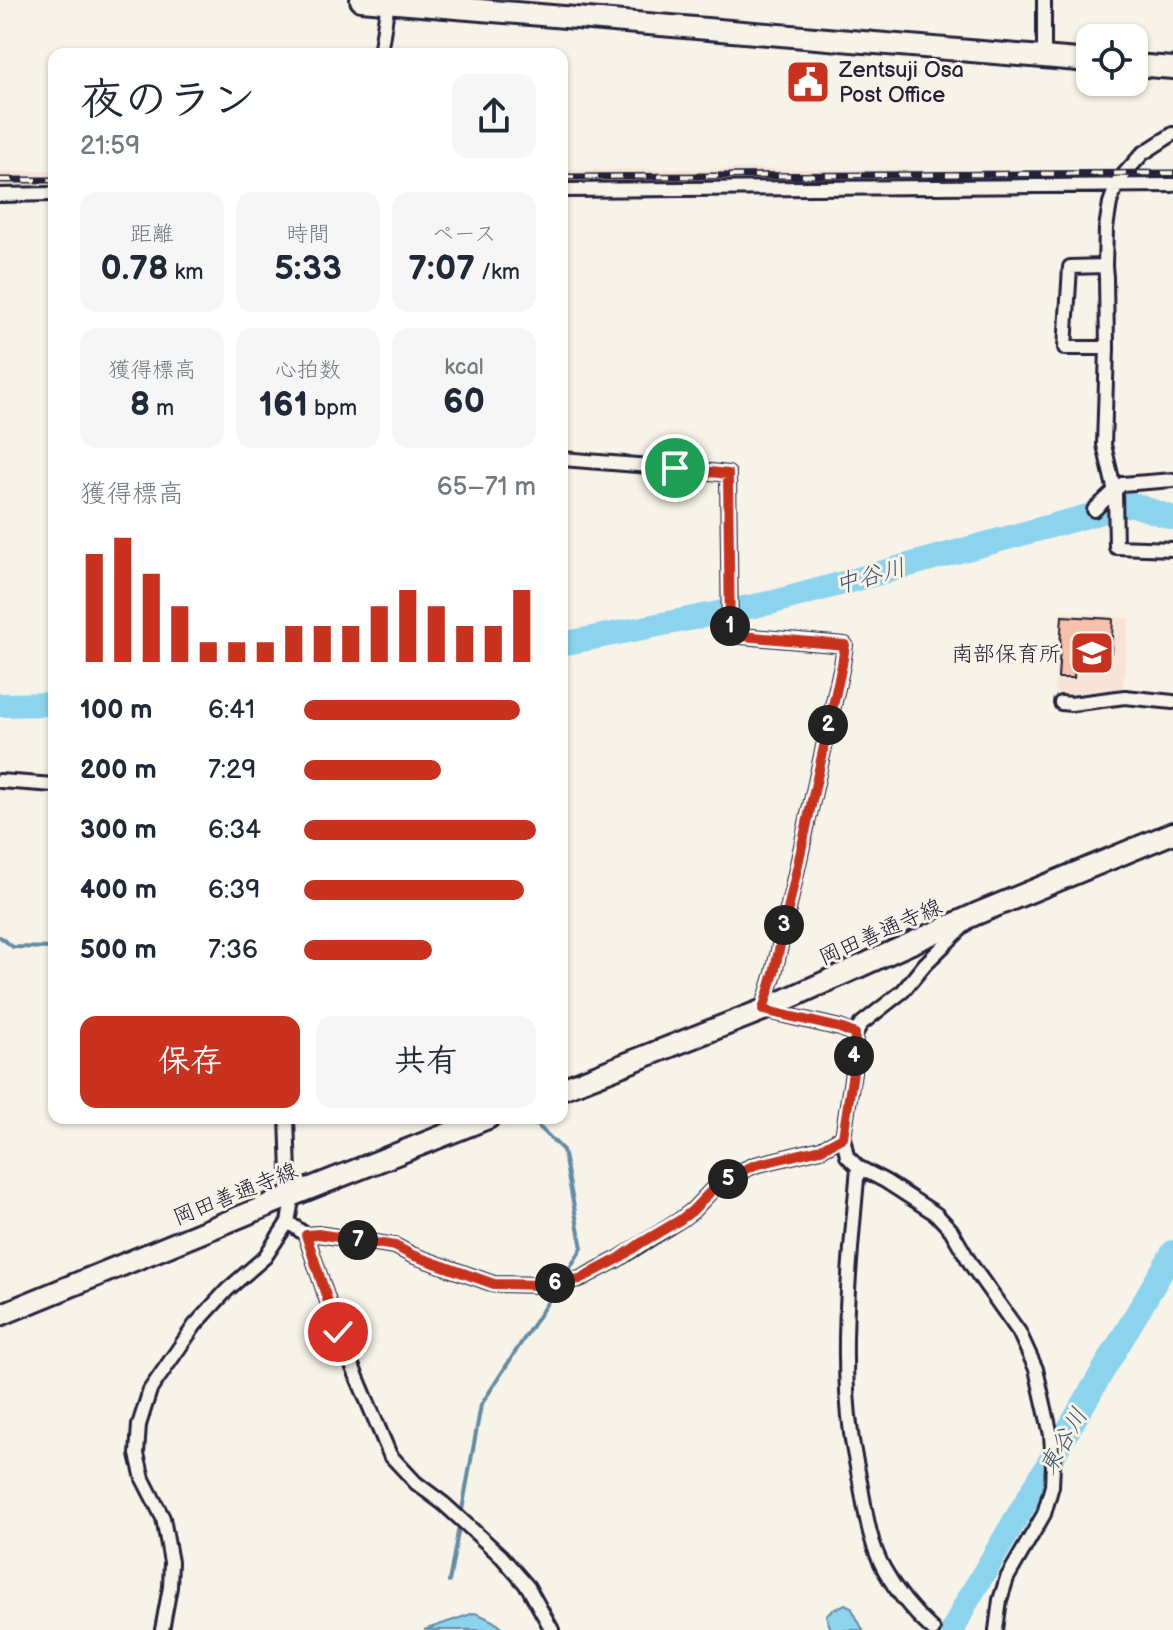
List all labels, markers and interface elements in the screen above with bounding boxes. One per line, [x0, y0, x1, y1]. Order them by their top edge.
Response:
map controls [1076, 24, 1148, 96]
button: locate [1076, 24, 1148, 96]
place label: Zentsuji Osa Post Office [838, 57, 964, 109]
public building icon: Zentsuji Osa Post Office [784, 58, 832, 106]
text: 夜のラン [80, 74, 256, 127]
button: share [452, 74, 536, 158]
text: 21:59 [80, 131, 140, 162]
text: 距離 [130, 221, 174, 248]
text: 時間 [286, 221, 330, 248]
text: ペース [432, 221, 496, 248]
text: 0.78 [101, 248, 168, 289]
text: 5:33 [274, 248, 342, 289]
text: 7:07 [408, 248, 475, 289]
text: km [168, 259, 203, 286]
text: /km [475, 259, 520, 286]
text: kcal [444, 354, 484, 381]
text: 獲得標高 [108, 357, 196, 384]
text: 心拍数 [275, 357, 341, 384]
text: 60 [443, 381, 485, 422]
text: 8 [130, 384, 150, 425]
text: 161 [259, 384, 308, 425]
text: m [150, 395, 174, 422]
text: bpm [308, 395, 357, 422]
pin [641, 434, 709, 502]
icon: arrive [653, 446, 697, 490]
text: 65–71 m [437, 472, 536, 503]
text: 獲得標高 [80, 479, 184, 510]
water label: 中谷川 [832, 553, 909, 600]
pin: 1 [710, 606, 750, 646]
text: 1 [725, 612, 735, 639]
school or university icon: 南部保育所 [1068, 629, 1116, 677]
place label: 南部保育所 [951, 641, 1061, 668]
text: 100 m [80, 695, 153, 726]
text: 6:41 [208, 695, 255, 726]
pin: 2 [808, 705, 848, 745]
text: 2 [821, 711, 835, 738]
text: 200 m [80, 755, 157, 786]
text: 7:29 [208, 755, 256, 786]
text: 300 m [80, 815, 157, 846]
text: 6:34 [208, 815, 261, 846]
text: 400 m [80, 875, 157, 906]
text: 6:39 [208, 875, 260, 906]
street label: 岡田善通寺線 [815, 893, 946, 972]
pin: 3 [764, 905, 804, 945]
text: 3 [778, 911, 790, 938]
text: 500 m [80, 935, 157, 966]
text: 7:36 [208, 935, 258, 966]
button: 保存 [80, 1016, 300, 1108]
button: 共有 [316, 1016, 536, 1108]
pin: 4 [834, 1036, 874, 1076]
text: 4 [848, 1042, 860, 1069]
street label: 岡田善通寺線 [169, 1157, 302, 1232]
pin: 5 [708, 1159, 748, 1199]
text: 5 [722, 1165, 734, 1192]
pin: 7 [338, 1220, 378, 1260]
text: 7 [352, 1226, 364, 1253]
pin: 6 [535, 1263, 575, 1303]
text: 6 [548, 1269, 562, 1296]
pin [304, 1298, 372, 1366]
icon: check [316, 1310, 360, 1354]
water label: 東谷川 [1033, 1403, 1094, 1480]

